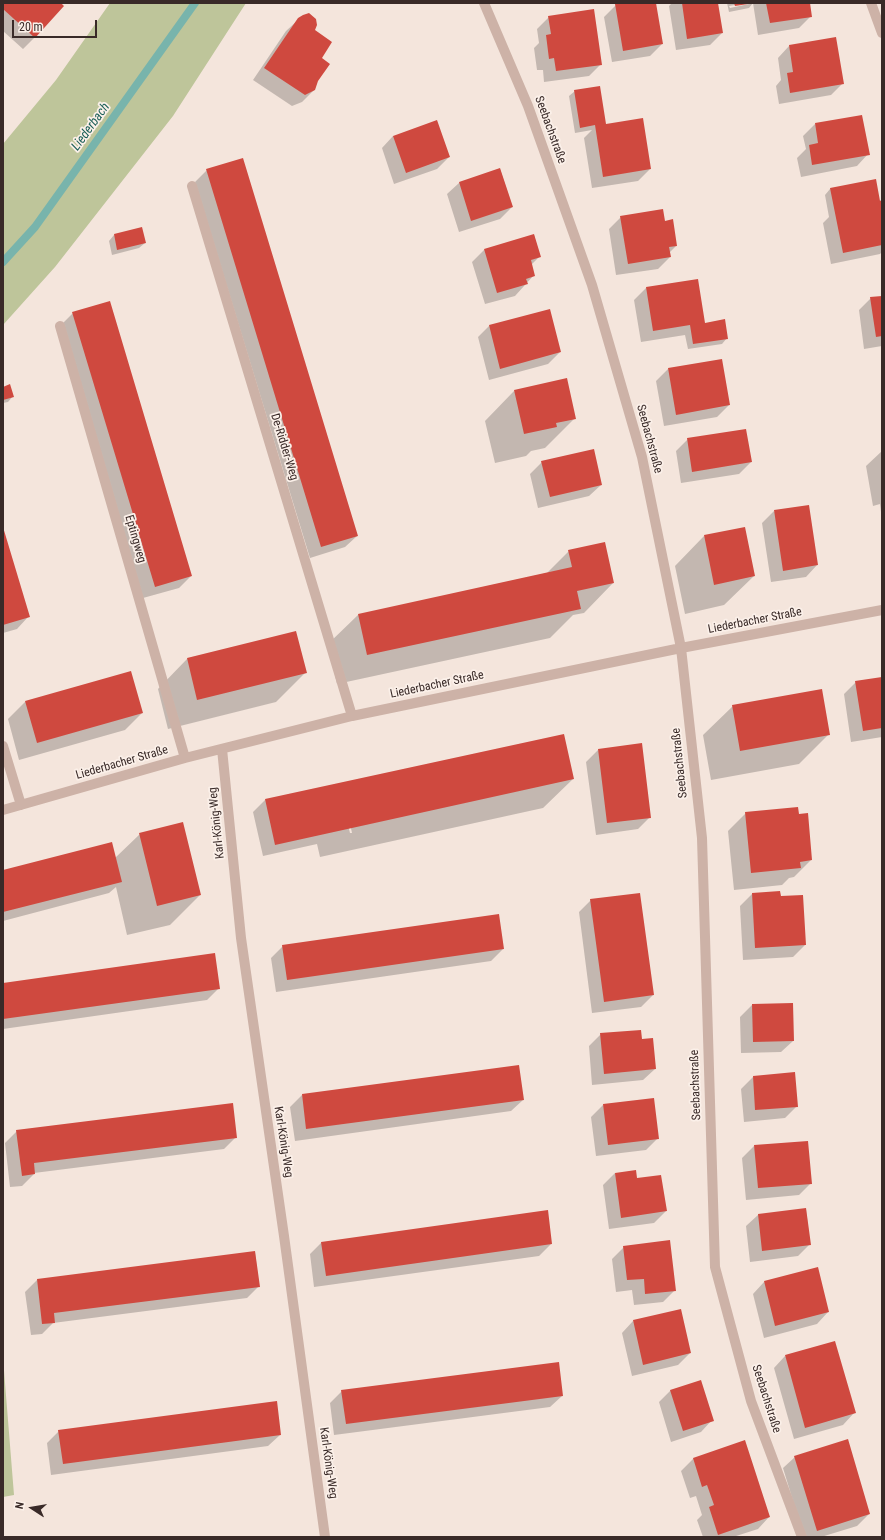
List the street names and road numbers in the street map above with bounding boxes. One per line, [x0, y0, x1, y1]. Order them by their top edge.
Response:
street label: Seebachstraße [531, 94, 569, 166]
street label: Seebachstraße [633, 403, 665, 475]
street label: De-Ridder-Weg [267, 412, 301, 482]
street label: Eptingweg [121, 513, 149, 565]
street label: Liederbacher Straße [707, 605, 803, 637]
street label: Liederbacher Straße [389, 668, 485, 702]
street label: Seebachstraße [669, 727, 691, 799]
street label: Liederbacher Straße [74, 743, 170, 783]
street label: Karl-König-Weg [206, 786, 228, 860]
street label: Seebachstraße [688, 1049, 704, 1121]
street label: Karl-König-Weg [270, 1105, 296, 1179]
street label: Seebachstraße [748, 1363, 784, 1435]
street label: Karl-König-Weg [316, 1426, 340, 1500]

